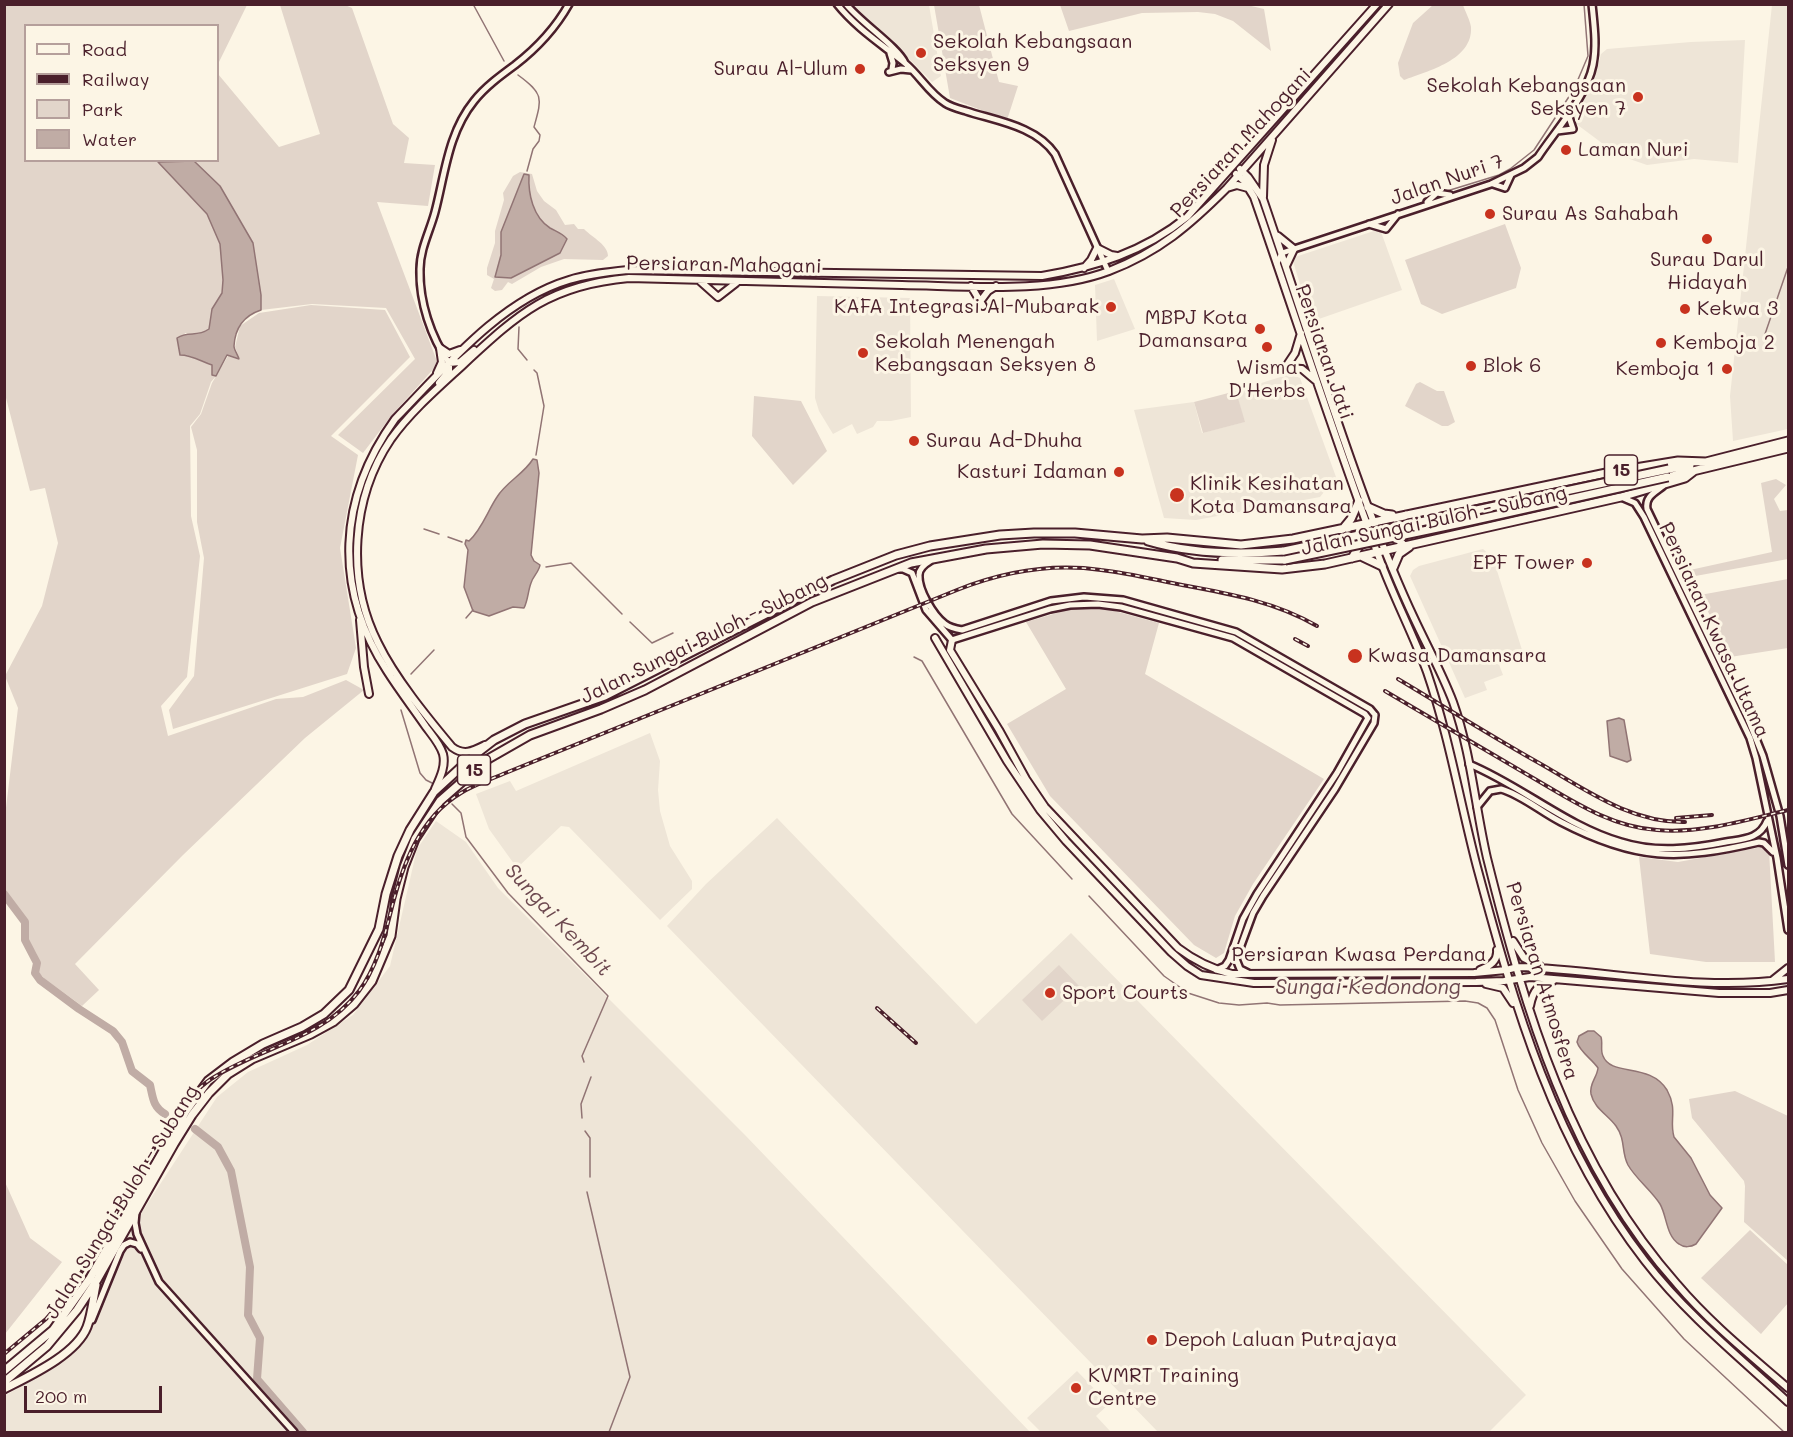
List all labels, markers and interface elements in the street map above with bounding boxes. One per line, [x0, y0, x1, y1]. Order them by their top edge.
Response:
legend [24, 24, 219, 162]
place label: Sekolah Kebangsaan Seksyen 9 [933, 30, 1132, 77]
text: Road [82, 37, 127, 61]
marker: Sekolah Kebangsaan Seksyen 9 [914, 46, 928, 60]
place label: Surau Al-Ulum [713, 57, 848, 81]
marker: Surau Al-Ulum [853, 62, 867, 76]
street label: Persiaran Mahogani [1165, 63, 1317, 223]
text: Railway [82, 67, 149, 91]
place label: Sekolah Kebangsaan Seksyen 7 [1427, 74, 1626, 121]
marker: Sekolah Kebangsaan Seksyen 7 [1631, 90, 1645, 104]
text: Park [82, 97, 123, 121]
text: Water [82, 127, 137, 151]
place label: Laman Nuri [1578, 138, 1689, 162]
marker: Laman Nuri [1559, 143, 1573, 157]
street label: Jalan Nuri 7 [1387, 149, 1507, 211]
place label: Surau As Sahabah [1502, 202, 1678, 226]
marker: Surau As Sahabah [1483, 207, 1497, 221]
marker: Surau Darul Hidayah [1700, 232, 1714, 246]
place label: Surau Darul Hidayah [1650, 248, 1764, 295]
street label: Persiaran Mahogani [626, 251, 822, 279]
street label: Persiaran Jati [1290, 281, 1358, 423]
place label: KAFA Integrasi Al-Mubarak [834, 295, 1099, 319]
place label: Kekwa 3 [1697, 297, 1778, 321]
marker: KAFA Integrasi Al-Mubarak [1104, 300, 1118, 314]
marker: Kekwa 3 [1678, 302, 1692, 316]
place label: MBPJ Kota Damansara [1138, 306, 1248, 353]
marker: MBPJ Kota Damansara [1253, 322, 1267, 336]
place label: Sekolah Menengah Kebangsaan Seksyen 8 [875, 330, 1096, 377]
place label: Kemboja 2 [1673, 331, 1775, 355]
marker: Kemboja 2 [1654, 336, 1668, 350]
marker: Wisma D'Herbs [1260, 340, 1274, 354]
marker: Sekolah Menengah Kebangsaan Seksyen 8 [856, 346, 870, 360]
place label: Blok 6 [1483, 354, 1541, 378]
place label: Wisma D'Herbs [1228, 356, 1306, 403]
place label: Kemboja 1 [1615, 357, 1715, 381]
marker: Blok 6 [1464, 359, 1478, 373]
marker: Kemboja 1 [1720, 362, 1734, 376]
place label: Surau Ad-Dhuha [926, 429, 1083, 453]
marker: Surau Ad-Dhuha [907, 434, 921, 448]
road number: 15 [1604, 455, 1638, 485]
place label: Kasturi Idaman [957, 460, 1107, 484]
marker: Kasturi Idaman [1112, 465, 1126, 479]
place label: Klinik Kesihatan Kota Damansara [1190, 472, 1352, 519]
street label: Jalan Sungai Buloh - Subang [1299, 481, 1569, 561]
marker: Klinik Kesihatan Kota Damansara [1168, 486, 1186, 504]
street label: Persiaran Kwasa Utama [1654, 519, 1774, 741]
place label: EPF Tower [1473, 551, 1575, 575]
marker: EPF Tower [1580, 556, 1594, 570]
street label: Jalan Sungai Buloh - Subang [577, 569, 831, 709]
place label: Kwasa Damansara [1368, 644, 1547, 668]
marker: Kwasa Damansara [1346, 647, 1364, 665]
road number: 15 [458, 755, 490, 785]
water label: Sungai Kembit [499, 858, 617, 982]
street label: Persiaran Atmosfera [1500, 879, 1584, 1083]
street label: Persiaran Kwasa Perdana [1232, 943, 1486, 967]
water label: Sungai Kedondong [1275, 975, 1461, 1001]
place label: Sport Courts [1062, 981, 1188, 1005]
marker: Sport Courts [1043, 986, 1057, 1000]
street label: Jalan Sungai Buloh - Subang [40, 1081, 204, 1323]
place label: Depoh Laluan Putrajaya [1164, 1328, 1397, 1352]
marker: Depoh Laluan Putrajaya [1145, 1333, 1159, 1347]
place label: KVMRT Training Centre [1088, 1364, 1239, 1411]
scale bar [27, 1374, 165, 1412]
marker: KVMRT Training Centre [1069, 1381, 1083, 1395]
text: 200 m [35, 1384, 87, 1408]

